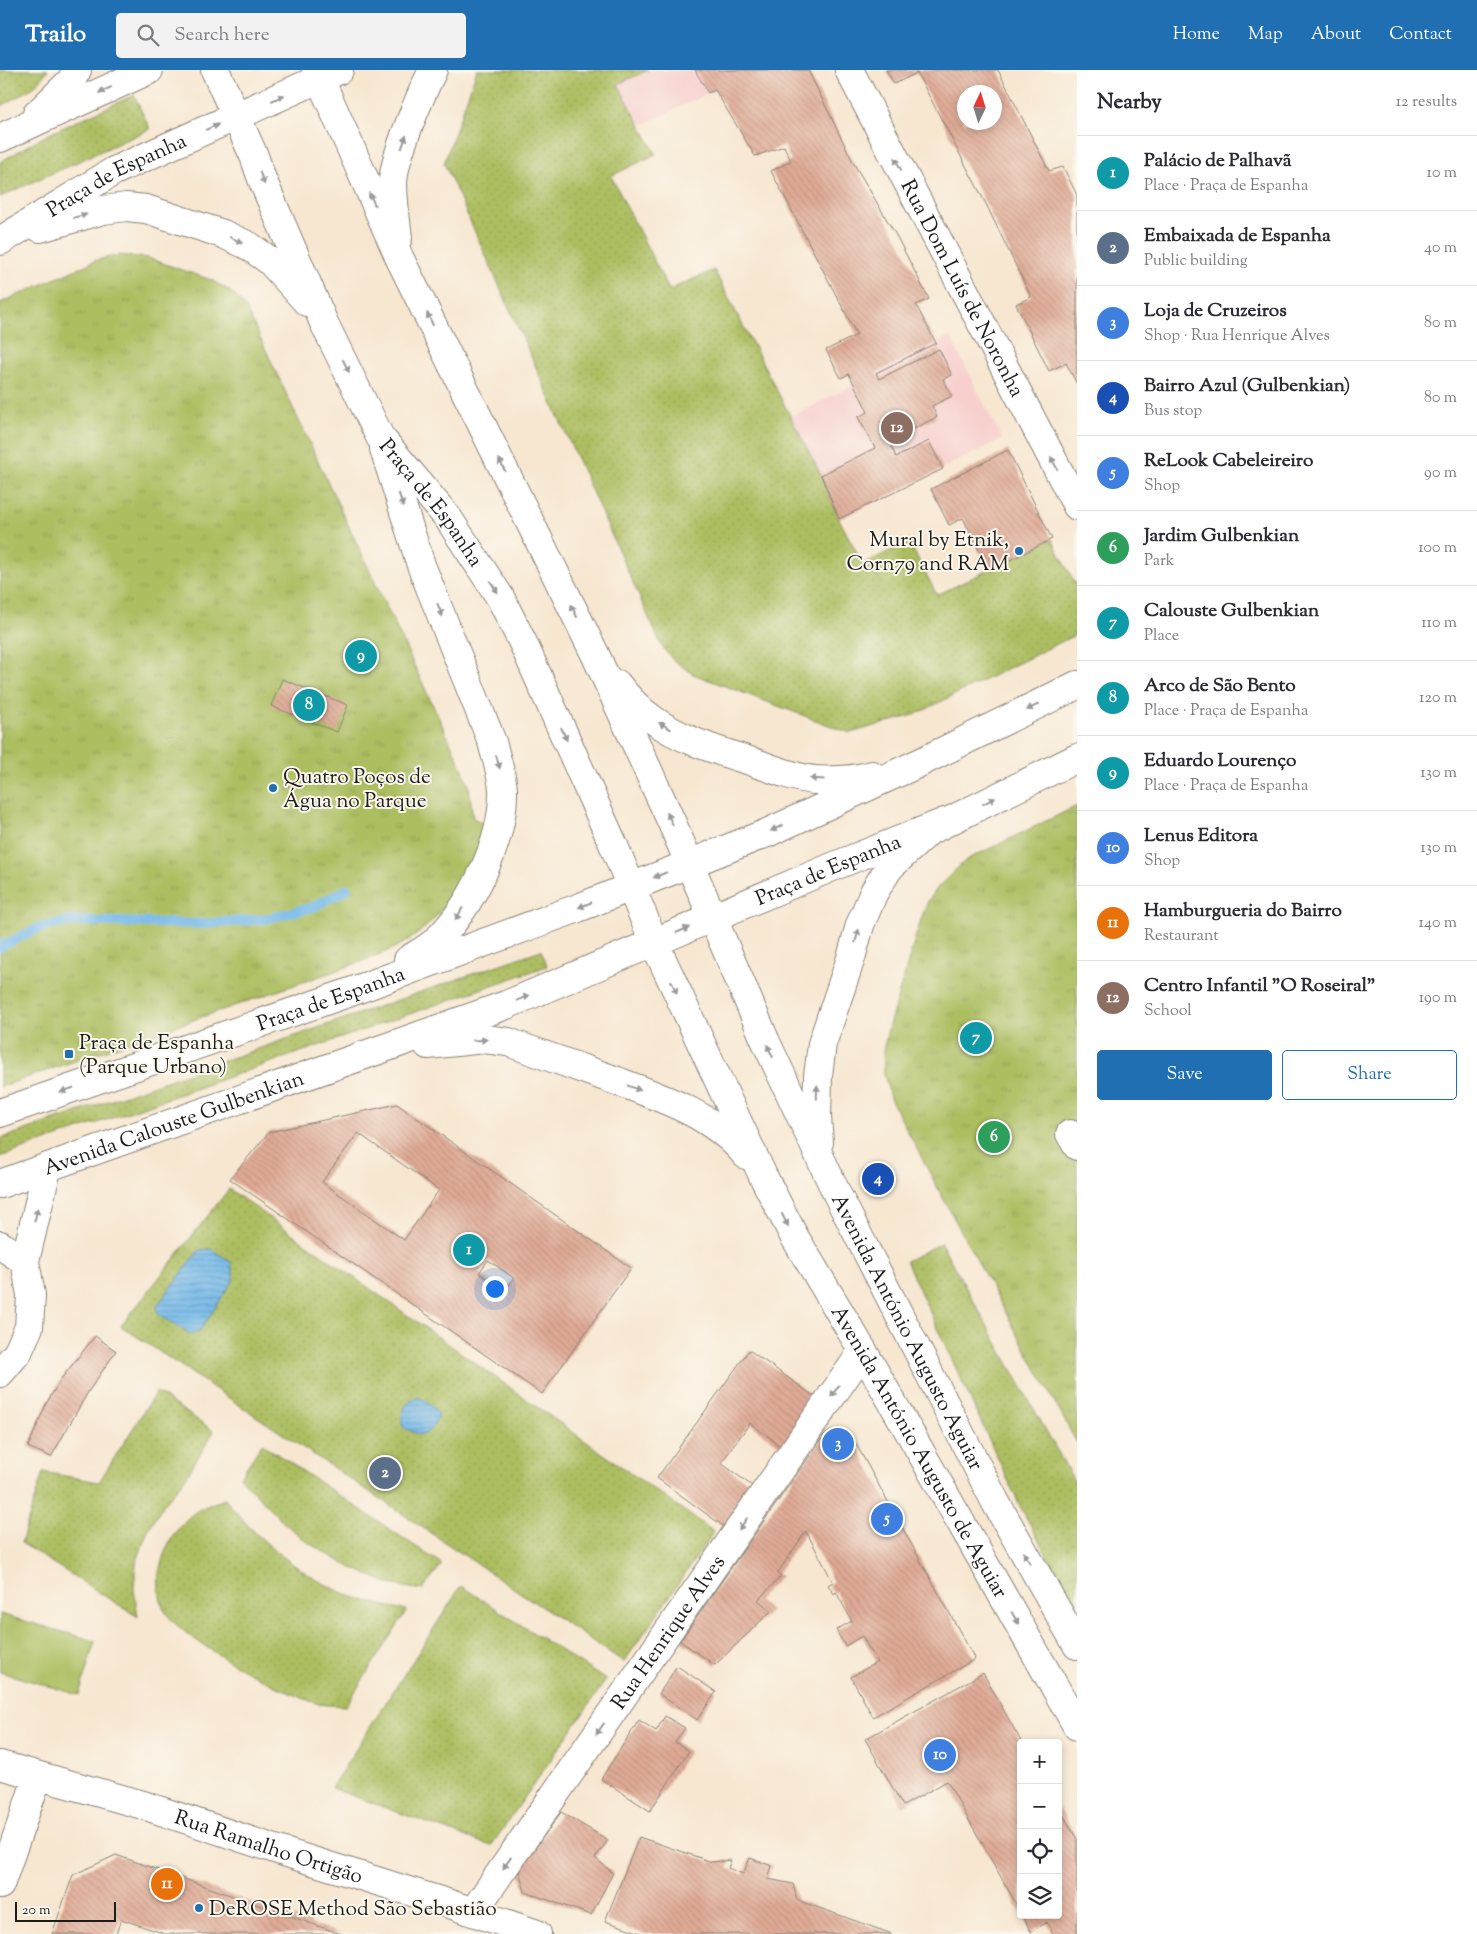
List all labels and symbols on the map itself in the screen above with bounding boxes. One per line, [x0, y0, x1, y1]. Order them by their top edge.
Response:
north arrow [957, 85, 1002, 130]
one-way arrow [98, 87, 112, 95]
one-way arrow [271, 93, 285, 101]
one-way arrow [205, 123, 220, 132]
street label: Praça de Espanha [41, 127, 192, 226]
one-way arrow [400, 134, 408, 149]
one-way arrow [894, 156, 902, 171]
one-way arrow [259, 170, 266, 185]
street label: Rua Dom Luís de Noronha [892, 175, 1031, 403]
one-way arrow [368, 192, 376, 206]
one-way arrow [73, 212, 88, 220]
one-way arrow [229, 237, 243, 245]
one-way arrow [426, 312, 434, 326]
one-way arrow [342, 359, 350, 373]
pin: 12 [881, 409, 913, 447]
street label: Praça de Espanha [371, 433, 489, 574]
one-way arrow [1050, 455, 1058, 470]
one-way arrow [498, 458, 506, 472]
one-way arrow [397, 493, 405, 508]
place label: Mural by Etnik, Corn79 and RAM [846, 526, 1009, 580]
marker: Mural by Etnik, Corn79 and RAM [1013, 545, 1025, 557]
one-way arrow [489, 580, 499, 594]
one-way arrow [436, 603, 444, 617]
one-way arrow [570, 604, 578, 618]
pin: 9 [345, 637, 377, 675]
pin: 8 [293, 686, 325, 724]
one-way arrow [1026, 703, 1040, 711]
one-way arrow [657, 722, 672, 730]
one-way arrow [560, 727, 568, 741]
one-way arrow [494, 755, 502, 770]
place label: Quatro Poços de Água no Parque [283, 763, 431, 817]
one-way arrow [809, 775, 825, 783]
marker: Quatro Poços de Água no Parque [267, 782, 279, 794]
one-way arrow [982, 797, 996, 805]
one-way arrow [665, 812, 673, 826]
one-way arrow [770, 825, 784, 833]
street label: Praça de Espanha [751, 828, 906, 915]
one-way arrow [653, 872, 667, 880]
one-way arrow [577, 901, 592, 909]
one-way arrow [454, 908, 463, 921]
one-way arrow [676, 925, 690, 933]
one-way arrow [853, 928, 861, 943]
street label: Praça de Espanha [253, 960, 410, 1040]
one-way arrow [670, 980, 678, 994]
one-way arrow [516, 994, 530, 1002]
pin: 7 [960, 1019, 992, 1057]
place label: Praça de Espanha (Parque Urbano) [79, 1029, 234, 1083]
one-way arrow [472, 1035, 488, 1043]
one-way arrow [766, 1044, 774, 1058]
marker: Praça de Espanha (Parque Urbano) [63, 1048, 75, 1060]
street label: Avenida Calouste Gulbenkian [40, 1065, 308, 1184]
one-way arrow [627, 1084, 642, 1092]
one-way arrow [813, 1084, 821, 1100]
one-way arrow [60, 1087, 75, 1094]
pin: 6 [978, 1118, 1010, 1156]
pin: 4 [862, 1160, 894, 1198]
street label: Avenida António Augusto Aguiar [822, 1189, 990, 1476]
one-way arrow [32, 1207, 40, 1222]
one-way arrow [781, 1212, 789, 1227]
pin: 1 [453, 1231, 485, 1269]
your location [482, 1276, 508, 1302]
street label: Avenida António Augusto de Aguiar [822, 1300, 1014, 1604]
one-way arrow [830, 1384, 840, 1397]
pin: 3 [822, 1425, 854, 1463]
pin: 2 [369, 1454, 401, 1492]
pin: 5 [871, 1500, 903, 1538]
one-way arrow [738, 1517, 748, 1531]
street label: Rua Henrique Alves [605, 1550, 734, 1717]
one-way arrow [1023, 1550, 1031, 1565]
one-way arrow [1011, 1611, 1020, 1624]
one-way arrow [595, 1722, 605, 1736]
pin: 10 [924, 1736, 956, 1774]
street label: Rua Ramalho Ortigão [170, 1803, 366, 1893]
one-way arrow [502, 1856, 512, 1869]
pin: 11 [151, 1865, 183, 1903]
place label: DeROSE Method São Sebastião [209, 1895, 497, 1925]
scale bar [15, 1899, 116, 1922]
marker: DeROSE Method São Sebastião [193, 1902, 205, 1914]

